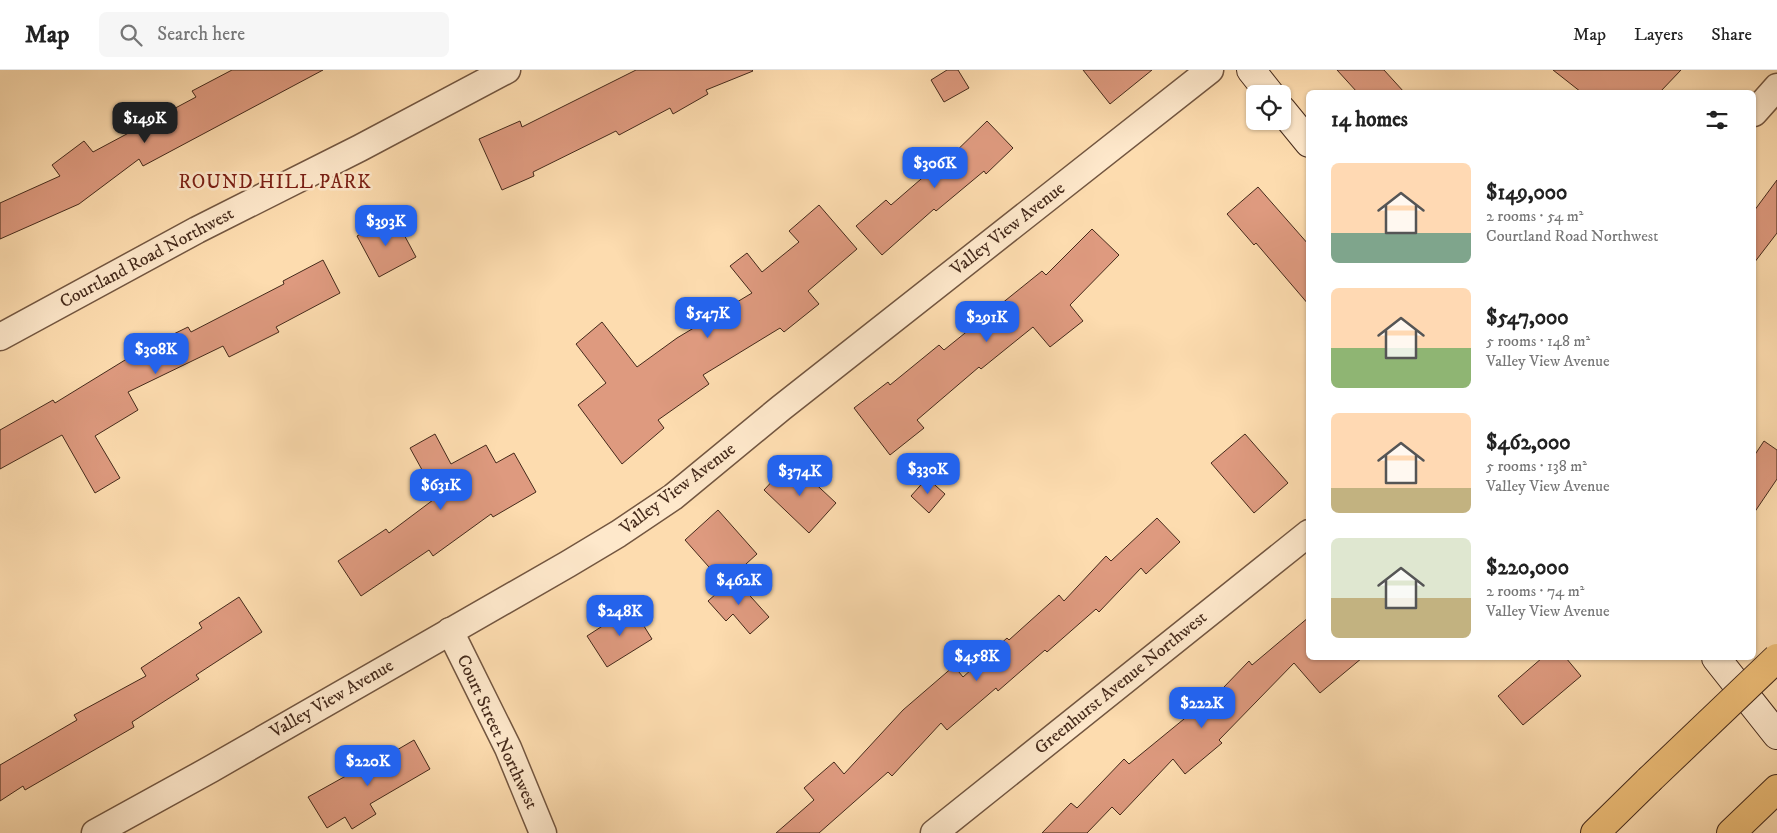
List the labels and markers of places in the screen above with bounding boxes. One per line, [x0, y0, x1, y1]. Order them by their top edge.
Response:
pin: $149K [110, 102, 180, 144]
pin: $306K [900, 146, 970, 189]
pin: $393K [351, 204, 421, 247]
pin: $547K [673, 296, 743, 339]
pin: $291K [952, 300, 1022, 343]
pin: $308K [121, 332, 191, 375]
pin: $330K [893, 452, 963, 495]
pin: $374K [765, 454, 835, 497]
pin: $631K [406, 468, 476, 511]
pin: $462K [704, 564, 774, 606]
pin: $248K [585, 594, 655, 637]
pin: $458K [942, 640, 1012, 682]
pin: $222K [1167, 686, 1237, 729]
pin: $220K [333, 744, 403, 787]

